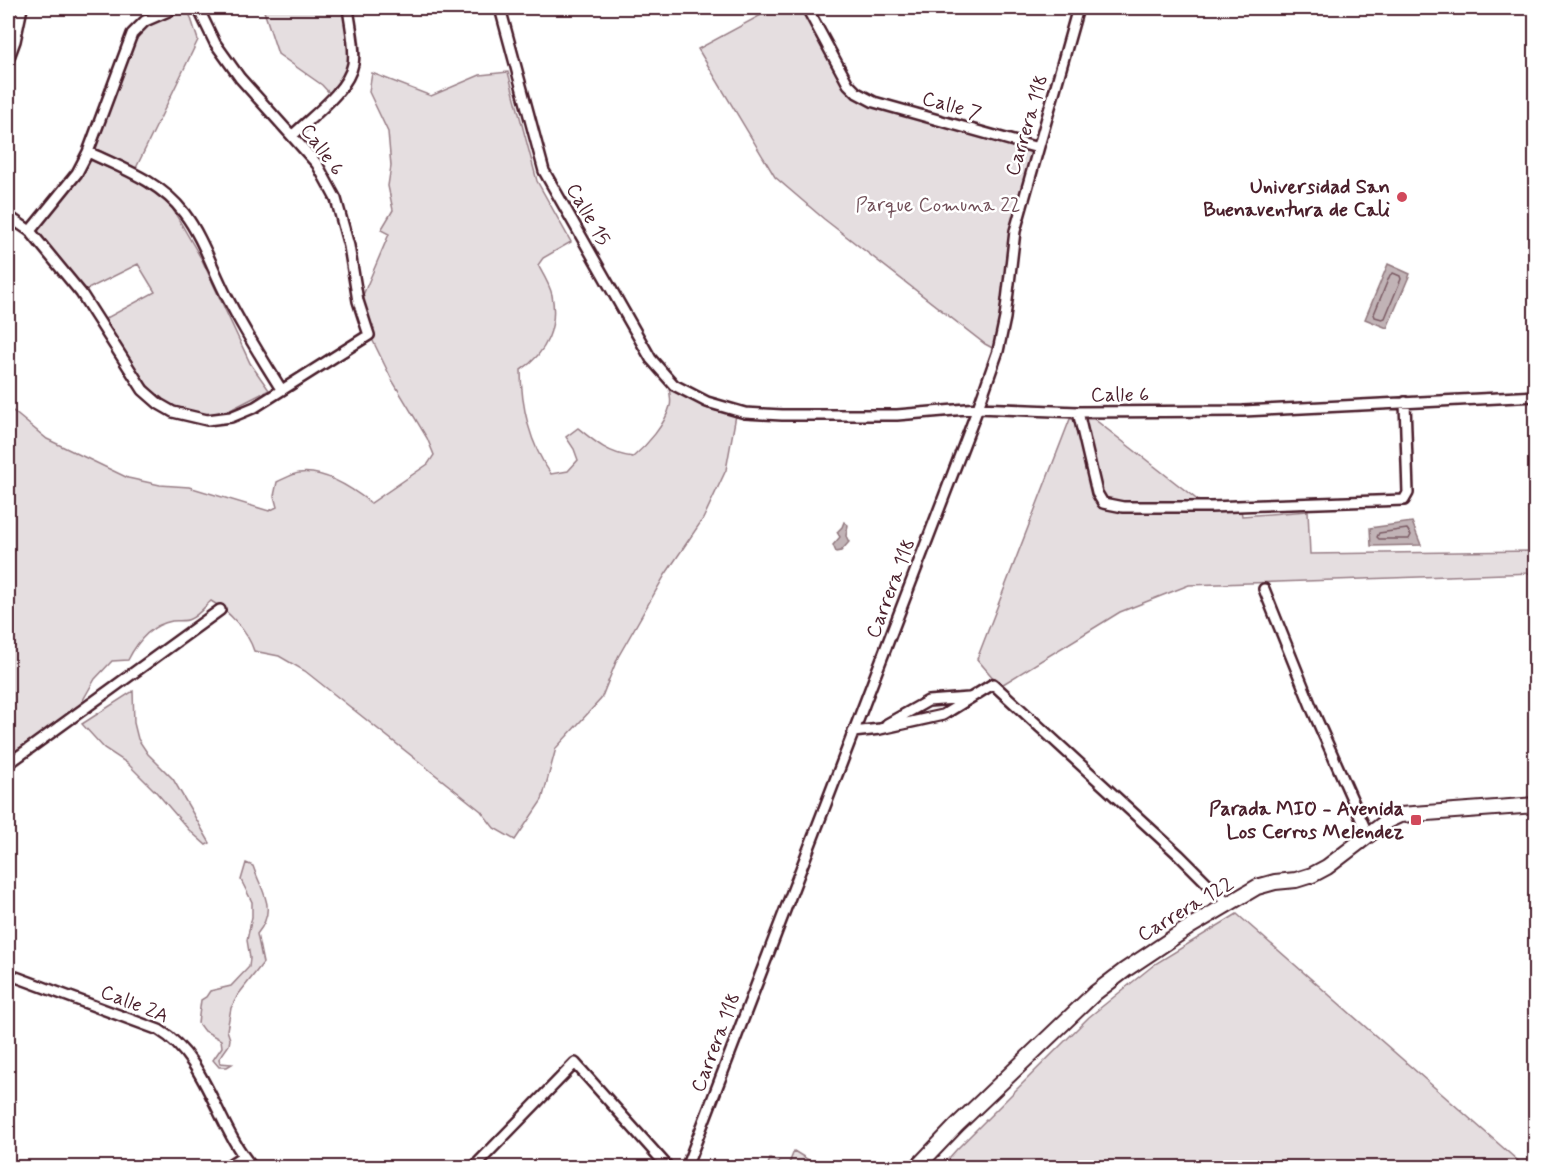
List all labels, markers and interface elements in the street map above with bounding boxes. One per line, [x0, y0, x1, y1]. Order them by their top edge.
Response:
street label: Carrera 118 [999, 71, 1056, 179]
street label: Calle 7 [919, 85, 984, 128]
street label: Calle 6 [294, 118, 350, 182]
place label: Universidad San Buenaventura de Cali [1203, 174, 1390, 224]
street label: Calle 15 [559, 179, 616, 251]
marker: Universidad San Buenaventura de Cali [1395, 190, 1409, 204]
park label: Parque Comuna 22 [855, 192, 1021, 219]
street label: Calle 6 [1091, 382, 1149, 409]
street label: Carrera 118 [860, 535, 923, 642]
place label: Parada MIO - Avenida Los Cerros Melendez [1209, 796, 1404, 846]
marker: Parada MIO - Avenida Los Cerros Melendez [1409, 813, 1423, 827]
street label: Carrera 122 [1133, 870, 1239, 949]
street label: Calle 2A [96, 979, 173, 1030]
street label: Carrera 118 [685, 989, 748, 1096]

